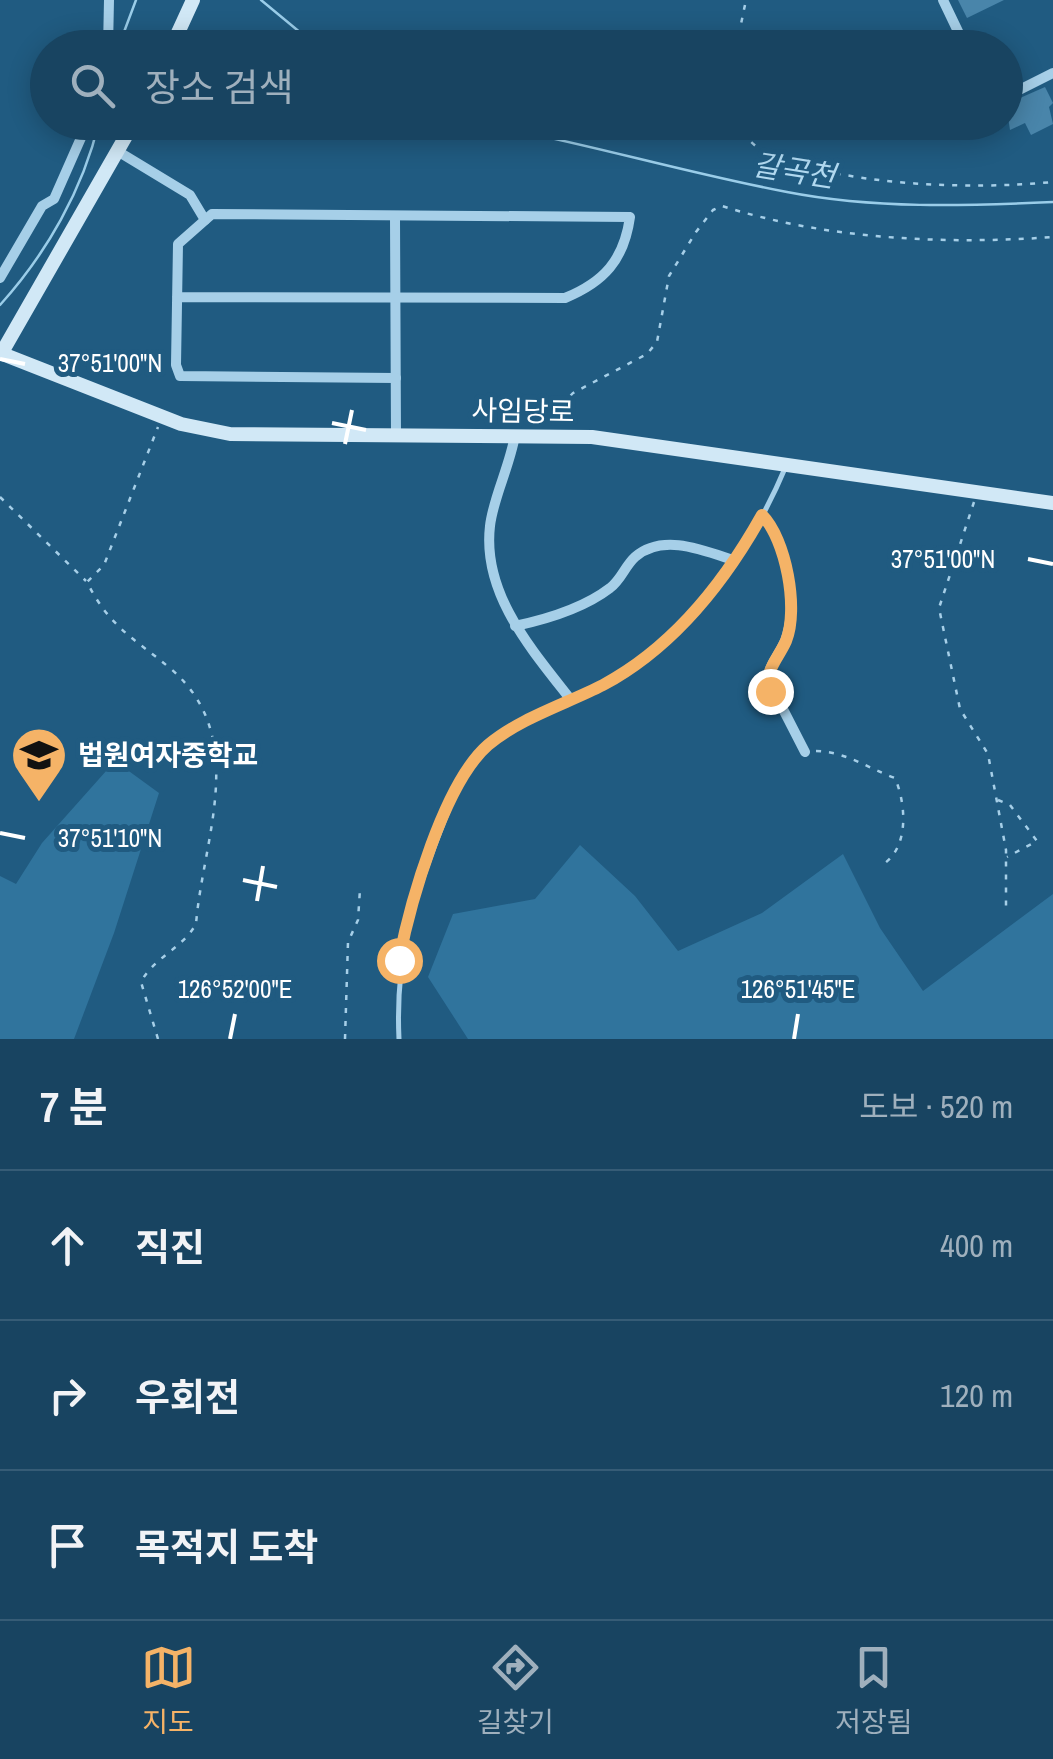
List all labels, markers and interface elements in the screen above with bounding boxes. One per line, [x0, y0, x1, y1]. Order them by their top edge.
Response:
search box [30, 30, 1023, 140]
icon: search [65, 58, 120, 113]
text: 장소 검색 [145, 62, 294, 113]
water label: 갈곡천 [750, 144, 841, 197]
text: 37°51'00"N [58, 346, 162, 380]
street label: 사임당로 [471, 391, 575, 431]
text: 37°51'00"N [891, 542, 995, 576]
route end [748, 669, 794, 715]
school or university icon: 법원여자중학교 [9, 725, 69, 804]
place label: 법원여자중학교 [78, 736, 258, 774]
text: 37°51'10"N [58, 821, 162, 855]
route start [377, 938, 423, 984]
text: 126°52'00"E [178, 972, 292, 1006]
text: 126°51'45"E [741, 972, 855, 1006]
text: 7 분 [40, 1079, 107, 1135]
text: 도보 · 520 m [859, 1085, 1013, 1128]
icon: ahead [40, 1218, 95, 1273]
text: 직진 [135, 1222, 205, 1273]
text: 400 m [940, 1224, 1013, 1267]
icon: right [40, 1368, 95, 1423]
text: 우회전 [135, 1372, 240, 1423]
text: 120 m [940, 1374, 1013, 1417]
icon: arrive [40, 1518, 95, 1573]
text: 목적지 도착 [135, 1522, 318, 1573]
tab: 지도 [141, 1640, 196, 1741]
tab: 길찾기 [477, 1640, 554, 1741]
tab: 저장됨 [835, 1640, 912, 1741]

